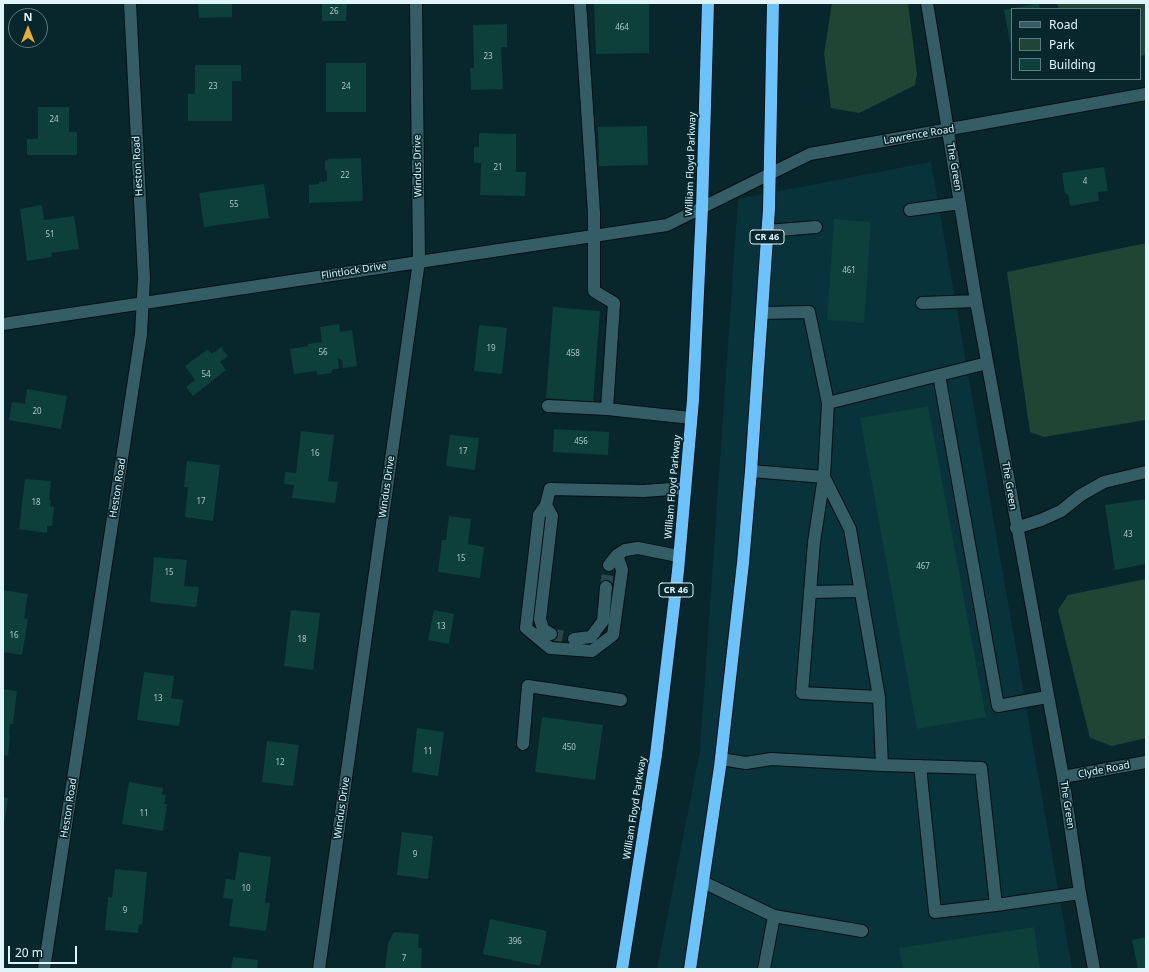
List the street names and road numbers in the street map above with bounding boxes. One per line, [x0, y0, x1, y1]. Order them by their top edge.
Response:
street label: William Floyd Parkway [683, 112, 699, 216]
street label: Lawrence Road [883, 123, 955, 147]
street label: Windus Drive [411, 135, 425, 197]
street label: Heston Road [130, 136, 146, 196]
street label: The Green [944, 142, 964, 192]
road number: CR 46 [750, 230, 784, 244]
street label: Flintlock Drive [320, 260, 388, 282]
street label: William Floyd Parkway [662, 435, 684, 539]
street label: Windus Drive [377, 455, 397, 519]
street label: Heston Road [107, 457, 129, 519]
street label: The Green [999, 461, 1019, 511]
road number: CR 46 [659, 583, 693, 597]
street label: William Floyd Parkway [621, 756, 649, 860]
street label: Clyde Road [1077, 759, 1131, 781]
street label: Windus Drive [332, 776, 352, 840]
street label: Heston Road [58, 777, 80, 839]
street label: The Green [1057, 780, 1077, 830]

